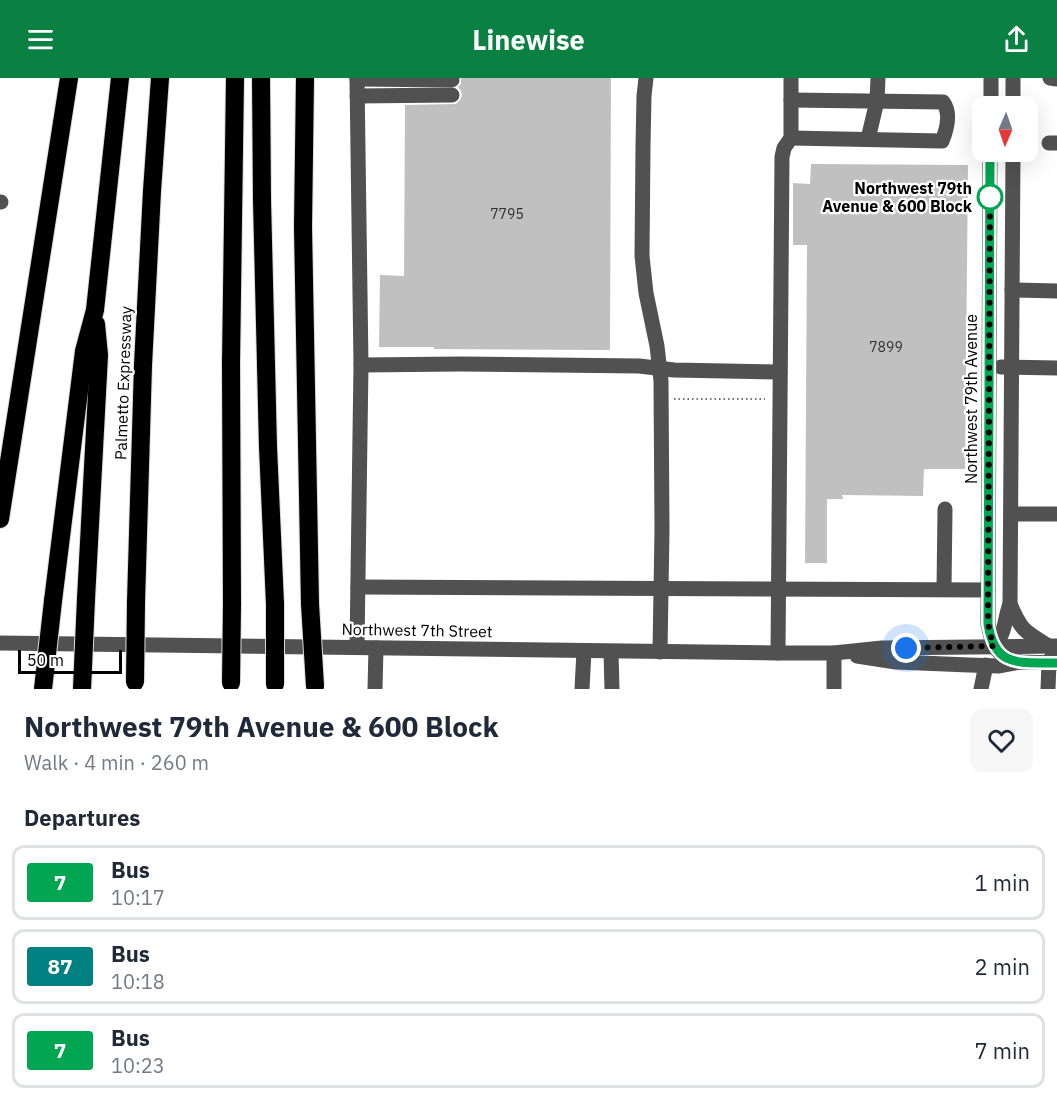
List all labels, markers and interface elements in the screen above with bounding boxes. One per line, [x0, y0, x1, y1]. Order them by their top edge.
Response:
text: Linewise [472, 22, 585, 57]
icon: menu [24, 23, 57, 56]
icon: share [1000, 23, 1033, 56]
north arrow [972, 96, 1038, 162]
map controls [972, 96, 1038, 162]
place label: Northwest 79th Avenue & 600 Block [822, 178, 973, 216]
marker: Northwest 79th Avenue & 600 Block [977, 184, 1003, 210]
house number: 7795 [490, 205, 524, 223]
street label: Palmetto Expressway [110, 306, 136, 460]
street label: Northwest 79th Avenue [961, 314, 981, 484]
house number: 7899 [869, 338, 903, 356]
street label: Northwest 7th Street [341, 619, 493, 641]
your location [891, 633, 921, 663]
scale bar [18, 647, 122, 674]
text: 50 m [27, 650, 64, 670]
text: Northwest 79th Avenue & 600 Block [24, 708, 499, 745]
button: heart [970, 709, 1033, 772]
text: Walk · 4 min · 260 m [24, 749, 209, 776]
text: Departures [24, 803, 140, 832]
text: Bus [111, 855, 150, 884]
text: 7 [54, 868, 66, 896]
text: 1 min [974, 868, 1030, 897]
text: 10:17 [111, 884, 165, 911]
text: Bus [111, 939, 150, 968]
text: 87 [47, 952, 73, 980]
text: 2 min [974, 952, 1030, 981]
text: 10:18 [111, 968, 165, 995]
text: Bus [111, 1023, 150, 1052]
text: 7 [54, 1036, 66, 1064]
text: 7 min [974, 1036, 1030, 1065]
text: 10:23 [111, 1052, 165, 1079]

